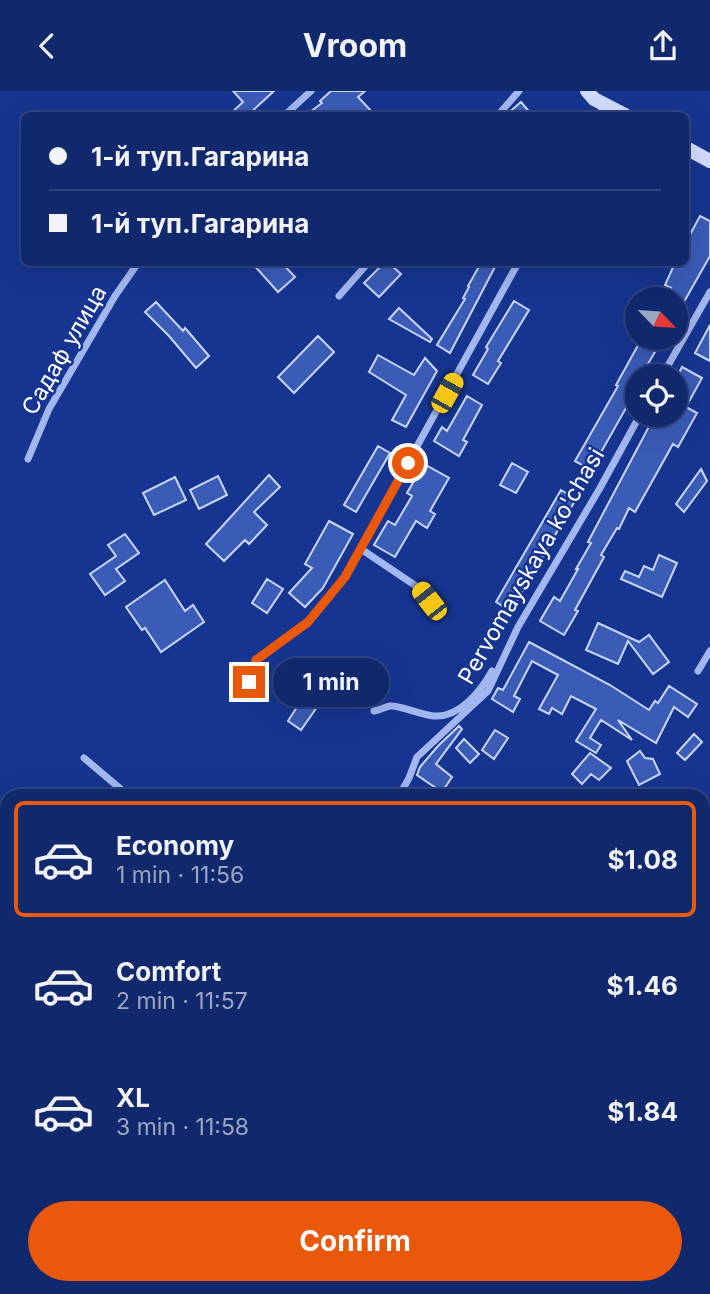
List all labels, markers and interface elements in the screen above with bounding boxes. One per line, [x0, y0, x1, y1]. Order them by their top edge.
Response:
text: Vroom [303, 26, 407, 65]
icon: back [28, 27, 66, 65]
icon: share [644, 27, 682, 65]
text: 1-й туп.Гагарина [91, 141, 309, 172]
text: 1-й туп.Гагарина [91, 208, 309, 239]
street label: Садаф улица [16, 280, 112, 420]
north arrow [625, 287, 688, 350]
map controls [625, 287, 688, 427]
button: locate [625, 364, 688, 427]
car [428, 370, 467, 416]
street label: Pervomayskaya ko'chasi [452, 443, 610, 689]
route start [392, 447, 424, 479]
car [408, 578, 451, 624]
callout: 1 min [274, 657, 389, 707]
route end [233, 666, 265, 698]
text: 1 min [303, 668, 359, 696]
icon: car [32, 828, 95, 891]
text: Economy [116, 830, 234, 861]
text: $1.08 [607, 844, 678, 875]
text: 1 min · 11:56 [116, 861, 244, 889]
icon: car [32, 954, 95, 1017]
text: Comfort [116, 956, 221, 987]
text: $1.46 [607, 970, 678, 1001]
text: 2 min · 11:57 [116, 987, 248, 1015]
icon: car [32, 1080, 95, 1143]
text: XL [116, 1082, 150, 1113]
text: $1.84 [607, 1096, 678, 1127]
text: 3 min · 11:58 [116, 1113, 249, 1141]
button: Confirm [28, 1201, 682, 1281]

